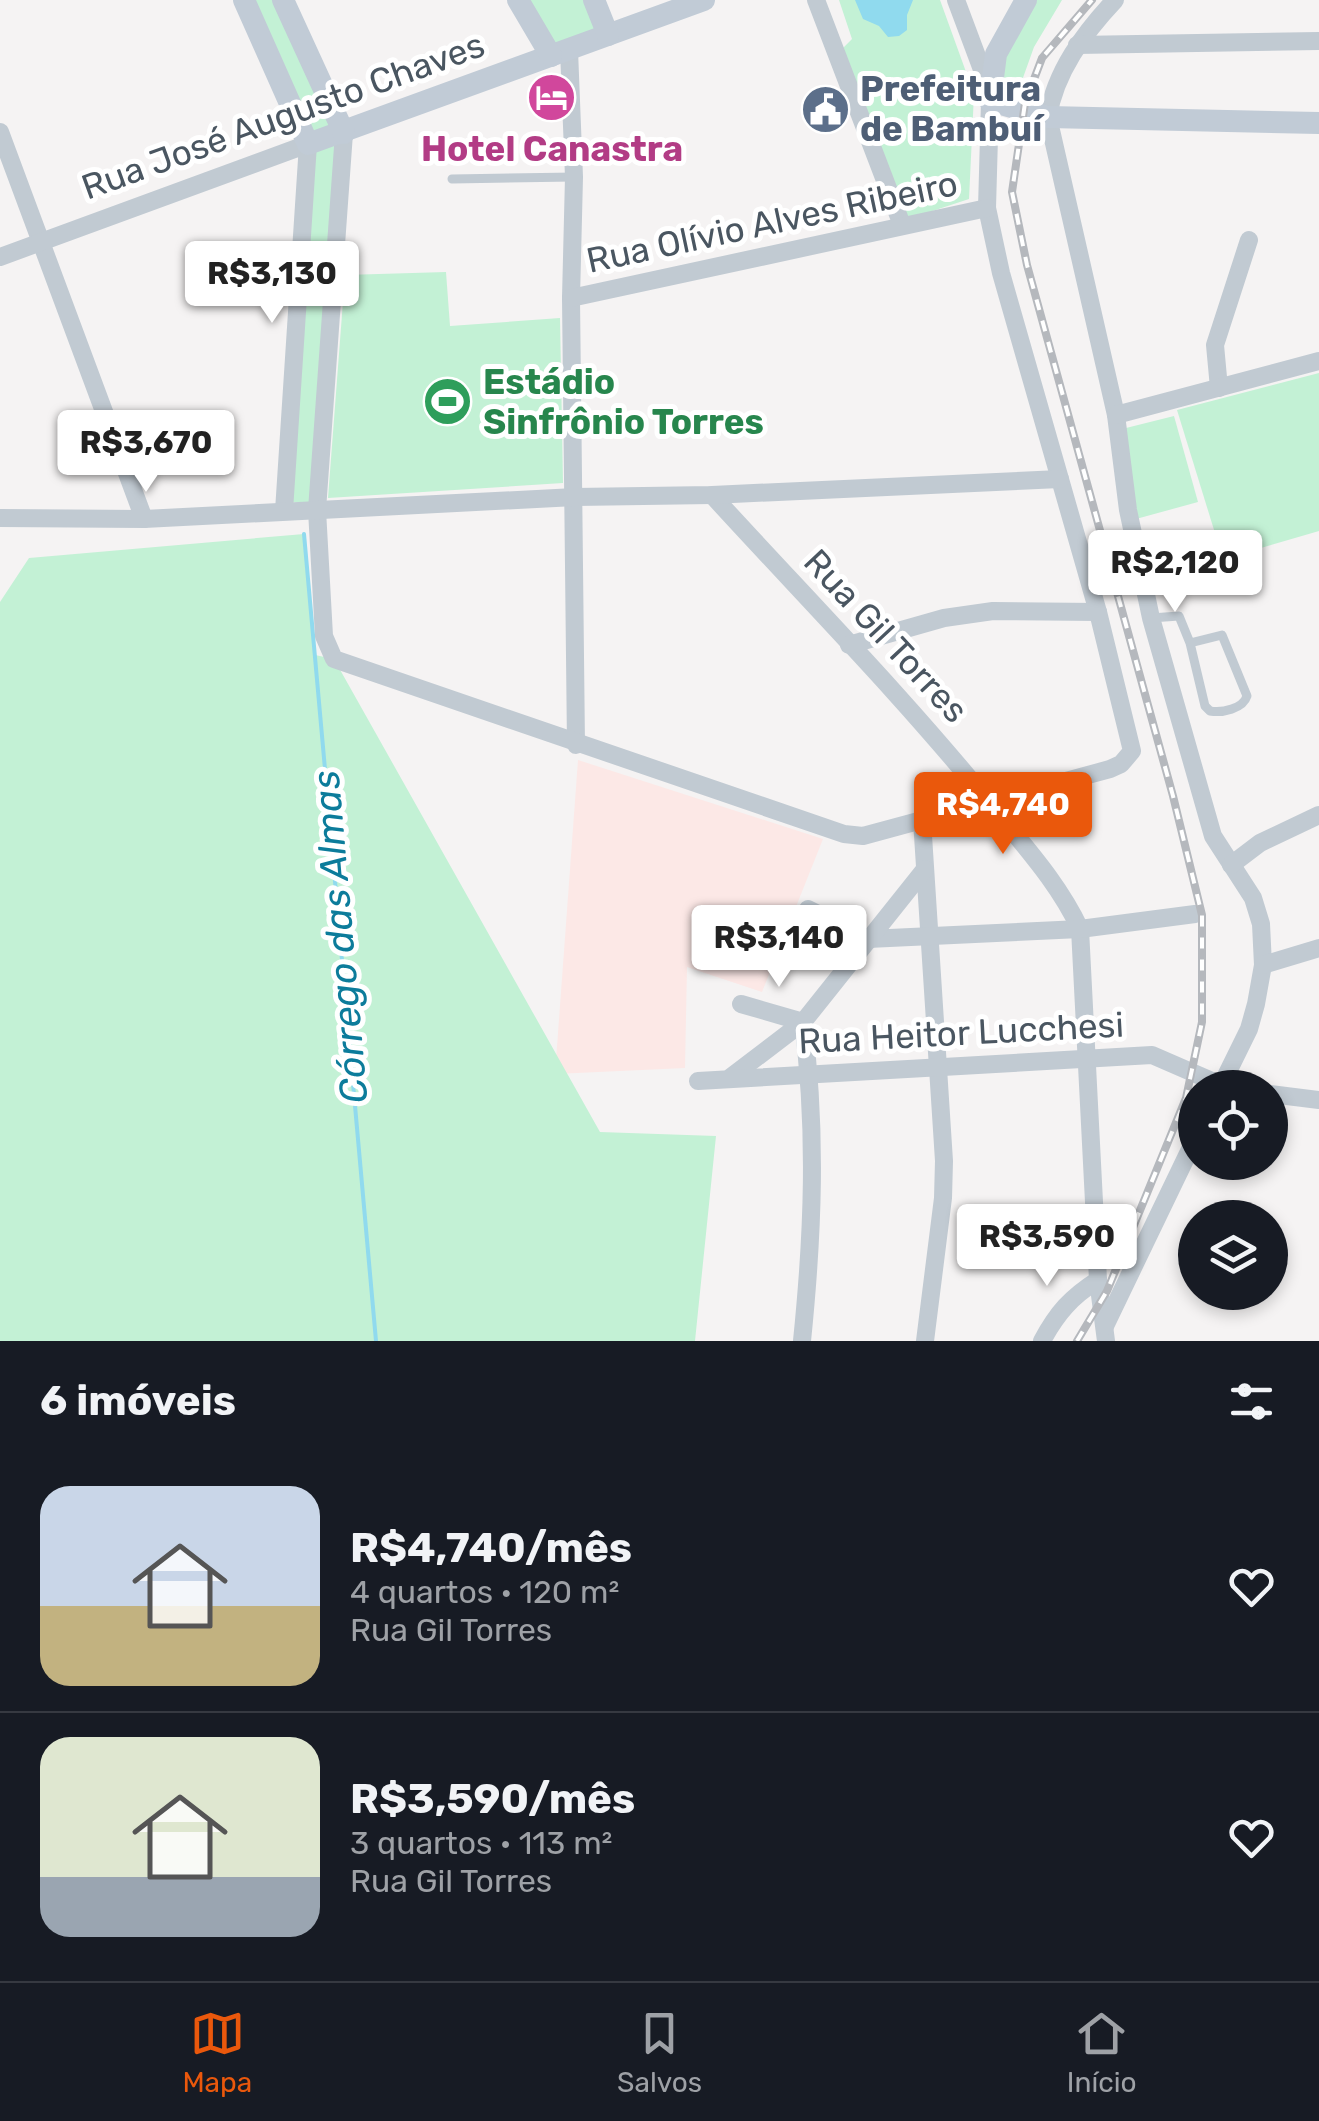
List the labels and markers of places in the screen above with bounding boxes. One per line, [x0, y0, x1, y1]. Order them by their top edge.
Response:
place label: Prefeitura de Bambuí [860, 68, 1045, 150]
hotel icon: Hotel Canastra [526, 71, 578, 123]
public building icon: Prefeitura de Bambuí [799, 83, 851, 135]
place label: Hotel Canastra [421, 128, 683, 170]
pin: R$3,130 [180, 241, 364, 326]
place label: Estádio Sinfrônio Torres [483, 361, 764, 443]
sports icon: Estádio Sinfrônio Torres [422, 376, 474, 428]
pin: R$3,670 [54, 410, 238, 495]
pin: R$2,120 [1083, 530, 1267, 615]
pin: R$4,740 [911, 772, 1095, 857]
pin: R$3,140 [687, 905, 871, 990]
pin: R$3,590 [955, 1204, 1139, 1289]

